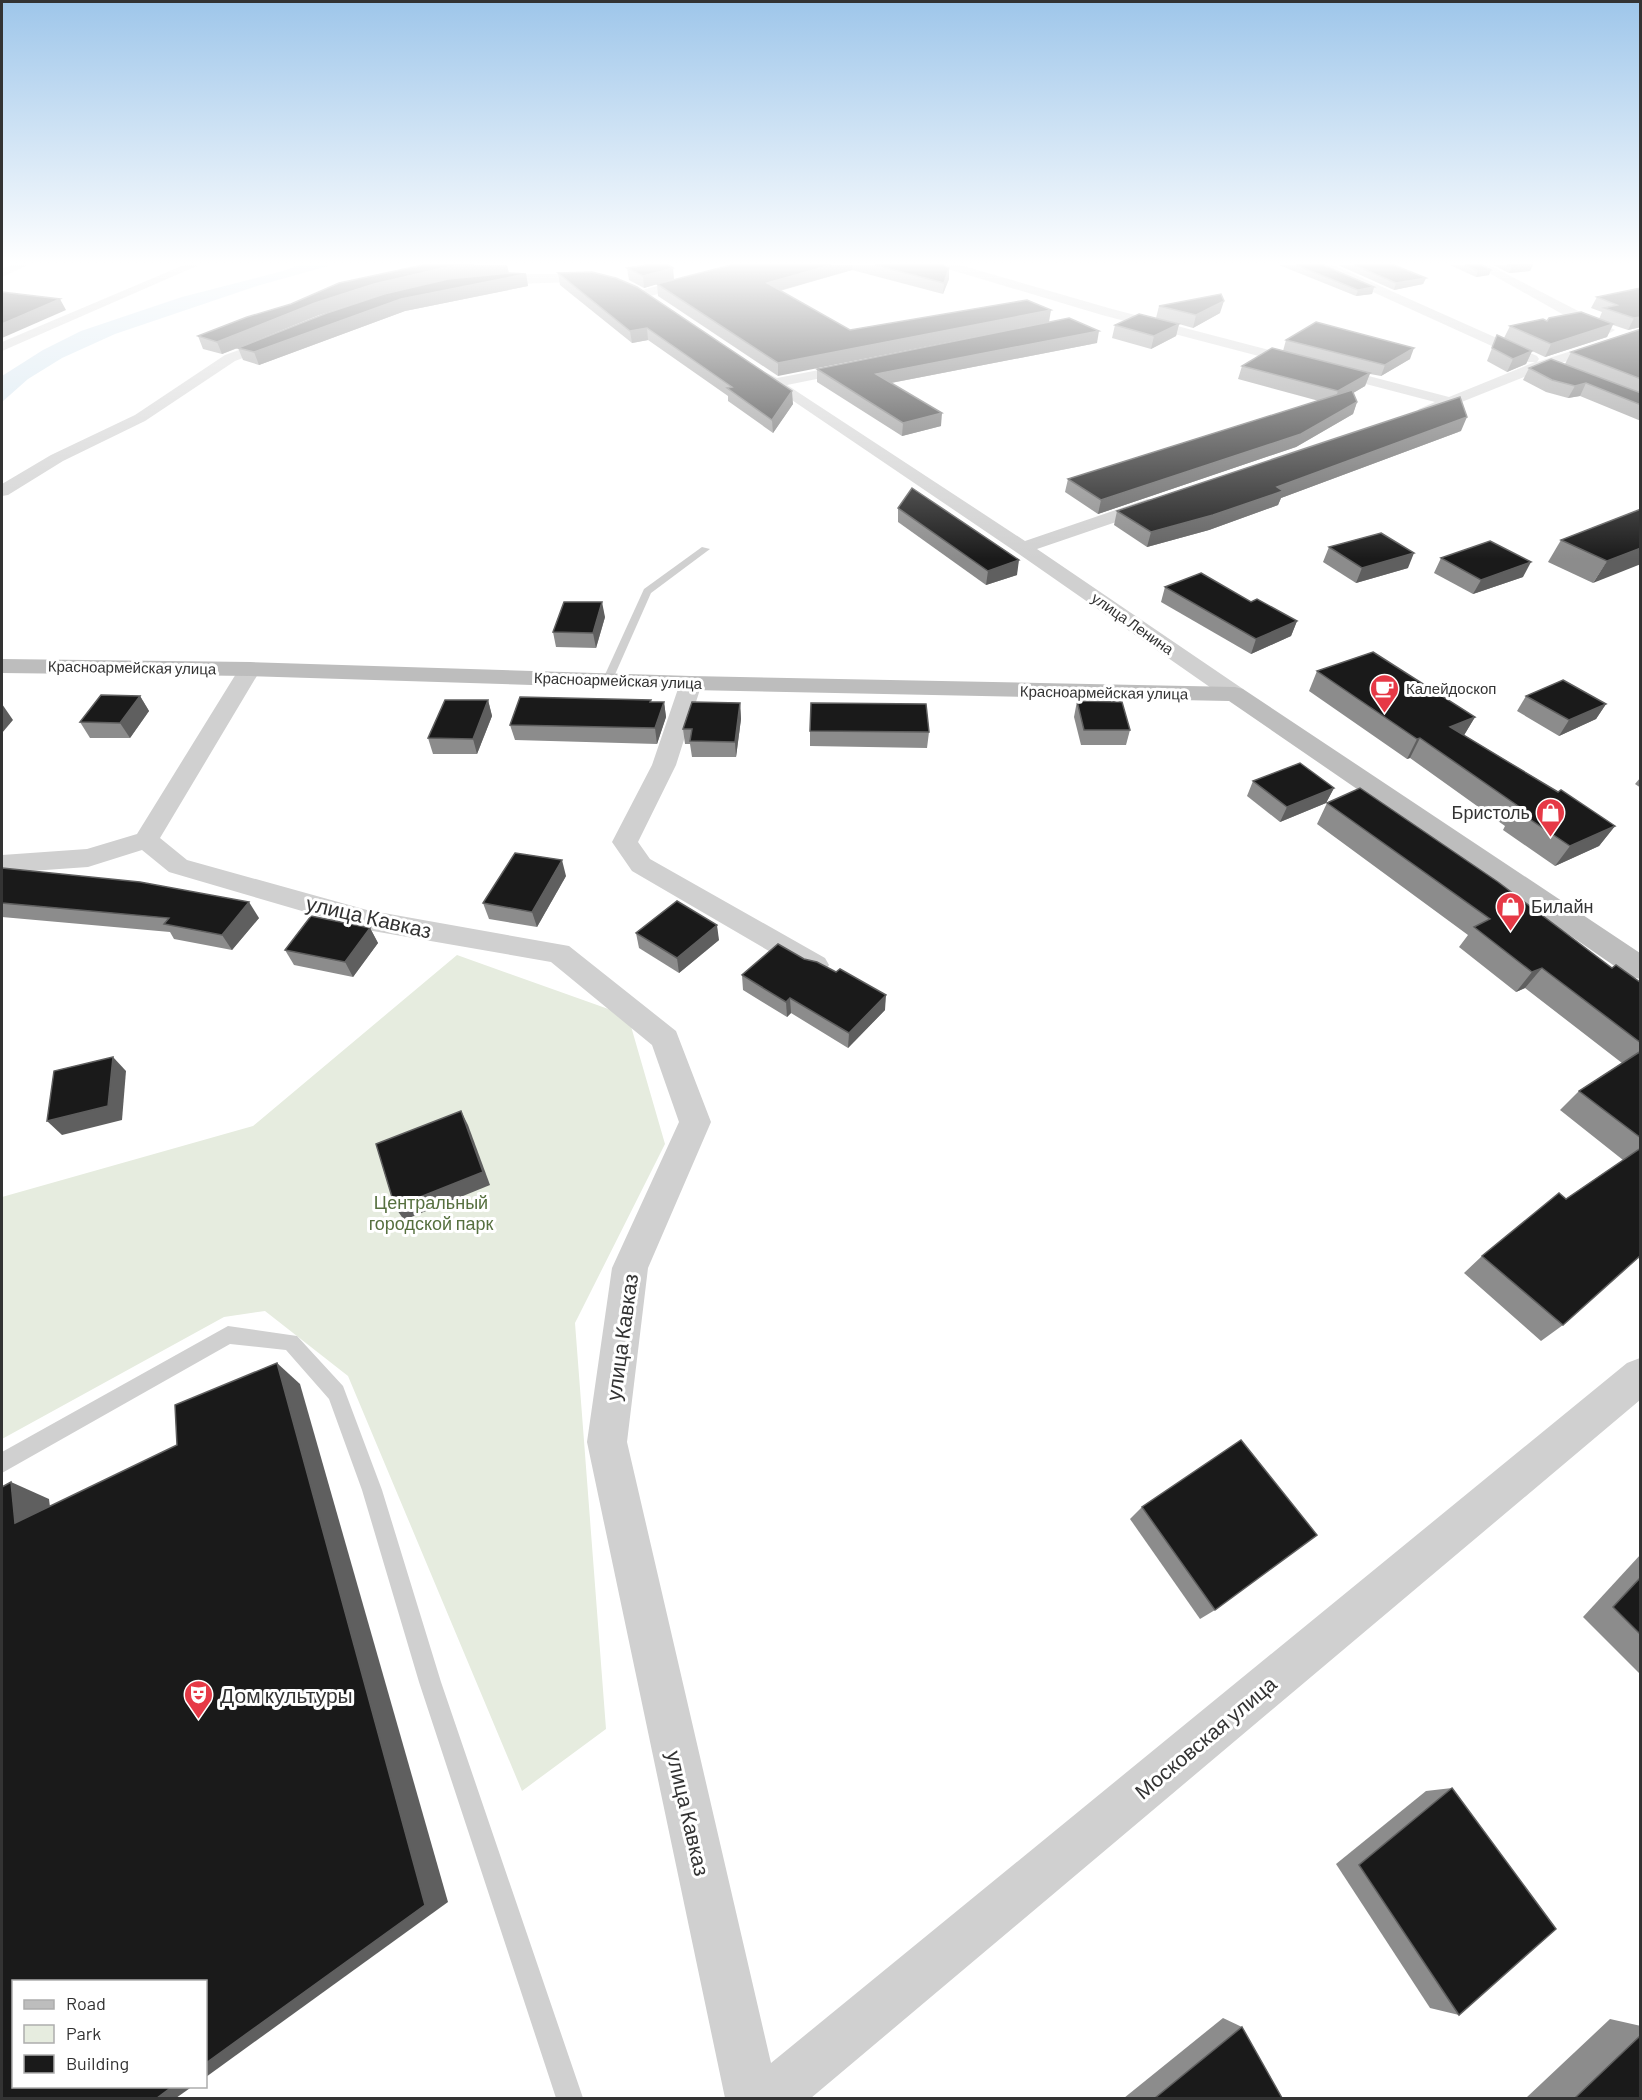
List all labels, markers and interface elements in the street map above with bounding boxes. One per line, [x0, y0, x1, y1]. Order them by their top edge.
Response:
street label: улица Ленина [1089, 588, 1178, 658]
street label: Красноармейская улица [48, 657, 217, 677]
street label: Красноармейская улица [534, 668, 703, 692]
cafe icon: Калейдоскоп [1369, 672, 1401, 714]
place label: Калейдоскоп [1406, 679, 1496, 697]
street label: Красноармейская улица [1020, 682, 1189, 702]
shop icon: Бристоль [1535, 796, 1567, 838]
place label: Бристоль [1452, 801, 1530, 823]
street label: улица Кавказ [304, 889, 434, 943]
shop icon: Билайн [1494, 890, 1526, 932]
place label: Билайн [1531, 895, 1593, 917]
park label: Центральный городской парк [369, 1191, 493, 1234]
street label: улица Кавказ [600, 1272, 642, 1402]
street label: Московская улица [1129, 1670, 1281, 1803]
theatre icon: Дом культуры [183, 1678, 215, 1720]
place label: Дом культуры [220, 1682, 353, 1707]
street label: улица Кавказ [662, 1748, 716, 1878]
legend [12, 1980, 207, 2088]
text: Road [66, 1992, 106, 2014]
text: Park [66, 2022, 101, 2044]
text: Building [66, 2052, 129, 2074]

